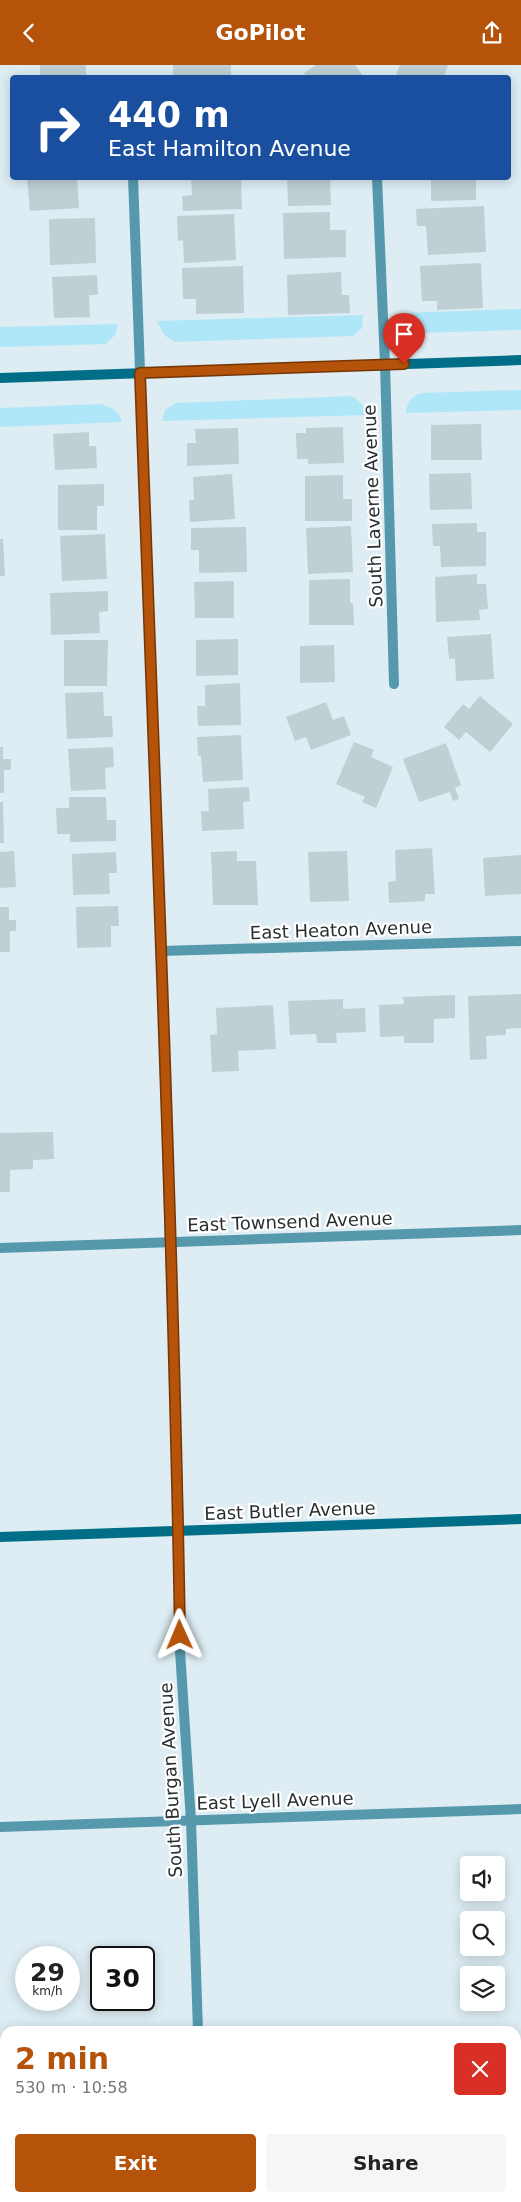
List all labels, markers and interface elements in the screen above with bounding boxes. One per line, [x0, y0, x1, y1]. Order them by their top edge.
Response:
icon: back [15, 19, 43, 47]
icon: share [478, 19, 506, 47]
text: GoPilot [215, 20, 306, 45]
icon: right [25, 95, 90, 160]
text: 440 m [108, 95, 230, 135]
text: East Hamilton Avenue [108, 136, 351, 161]
pin [383, 313, 425, 364]
icon: arrive [390, 320, 418, 348]
street label: South Laverne Avenue [358, 404, 387, 608]
street label: East Heaton Avenue [250, 916, 432, 943]
street label: East Townsend Avenue [187, 1207, 393, 1236]
street label: East Butler Avenue [204, 1497, 376, 1524]
position arrow [153, 1608, 205, 1660]
street label: South Burgan Avenue [155, 1682, 186, 1878]
street label: East Lyell Avenue [196, 1787, 354, 1814]
map controls [460, 1856, 505, 2011]
button: sound [460, 1856, 505, 1901]
button: search [460, 1911, 505, 1956]
speed limit sign: 30 [90, 1946, 155, 2011]
text: 29 [30, 1958, 65, 1987]
button: layers [460, 1966, 505, 2011]
text: km/h [32, 1984, 63, 1998]
text: 2 min [15, 2041, 109, 2076]
button: close [454, 2043, 506, 2095]
text: 530 m · 10:58 [15, 2078, 128, 2097]
button: Exit [15, 2134, 256, 2192]
button: Share [266, 2134, 506, 2192]

